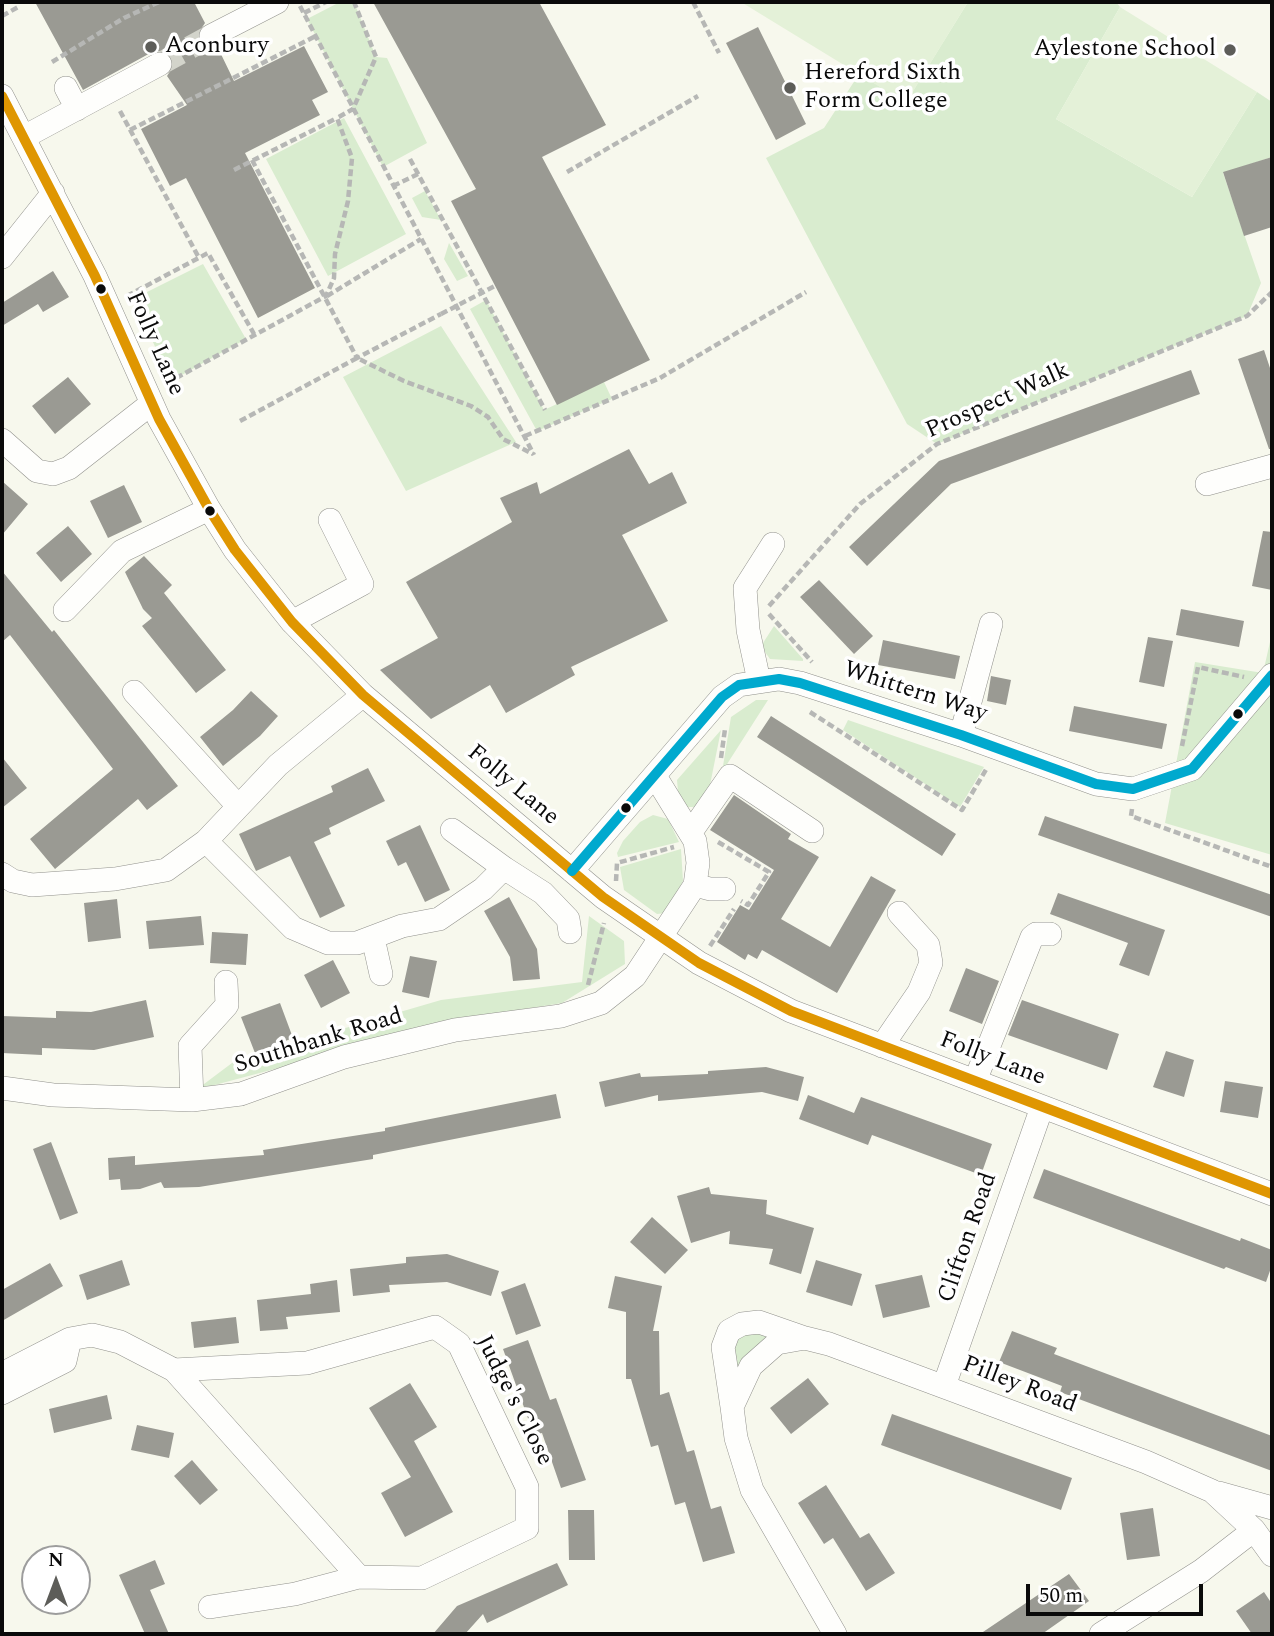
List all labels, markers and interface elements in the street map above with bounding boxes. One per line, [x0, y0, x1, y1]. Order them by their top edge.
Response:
place label: Aconbury [165, 33, 269, 61]
place label: Aylestone School [1034, 36, 1216, 64]
marker: Aconbury [143, 39, 159, 55]
marker: Aylestone School [1222, 42, 1238, 58]
place label: Hereford Sixth Form College [804, 60, 961, 116]
marker: Hereford Sixth Form College [782, 80, 798, 96]
unlabelled marker [94, 282, 108, 296]
street label: Folly Lane [118, 287, 190, 401]
street label: Prospect Walk [922, 357, 1074, 447]
unlabelled marker [203, 504, 217, 518]
street label: Whittern Way [840, 656, 990, 730]
unlabelled marker [1231, 707, 1245, 721]
street label: Folly Lane [460, 739, 564, 833]
unlabelled marker [619, 801, 633, 815]
street label: Southbank Road [231, 1003, 407, 1081]
street label: Folly Lane [935, 1027, 1049, 1093]
street label: Clifton Road [933, 1169, 1005, 1307]
street label: Judge's Close [468, 1331, 558, 1471]
street label: Pilley Road [958, 1351, 1080, 1421]
north arrow [21, 1545, 91, 1615]
text: N [48, 1546, 64, 1575]
scale bar [1029, 1570, 1206, 1614]
text: 50 m [1039, 1580, 1083, 1612]

